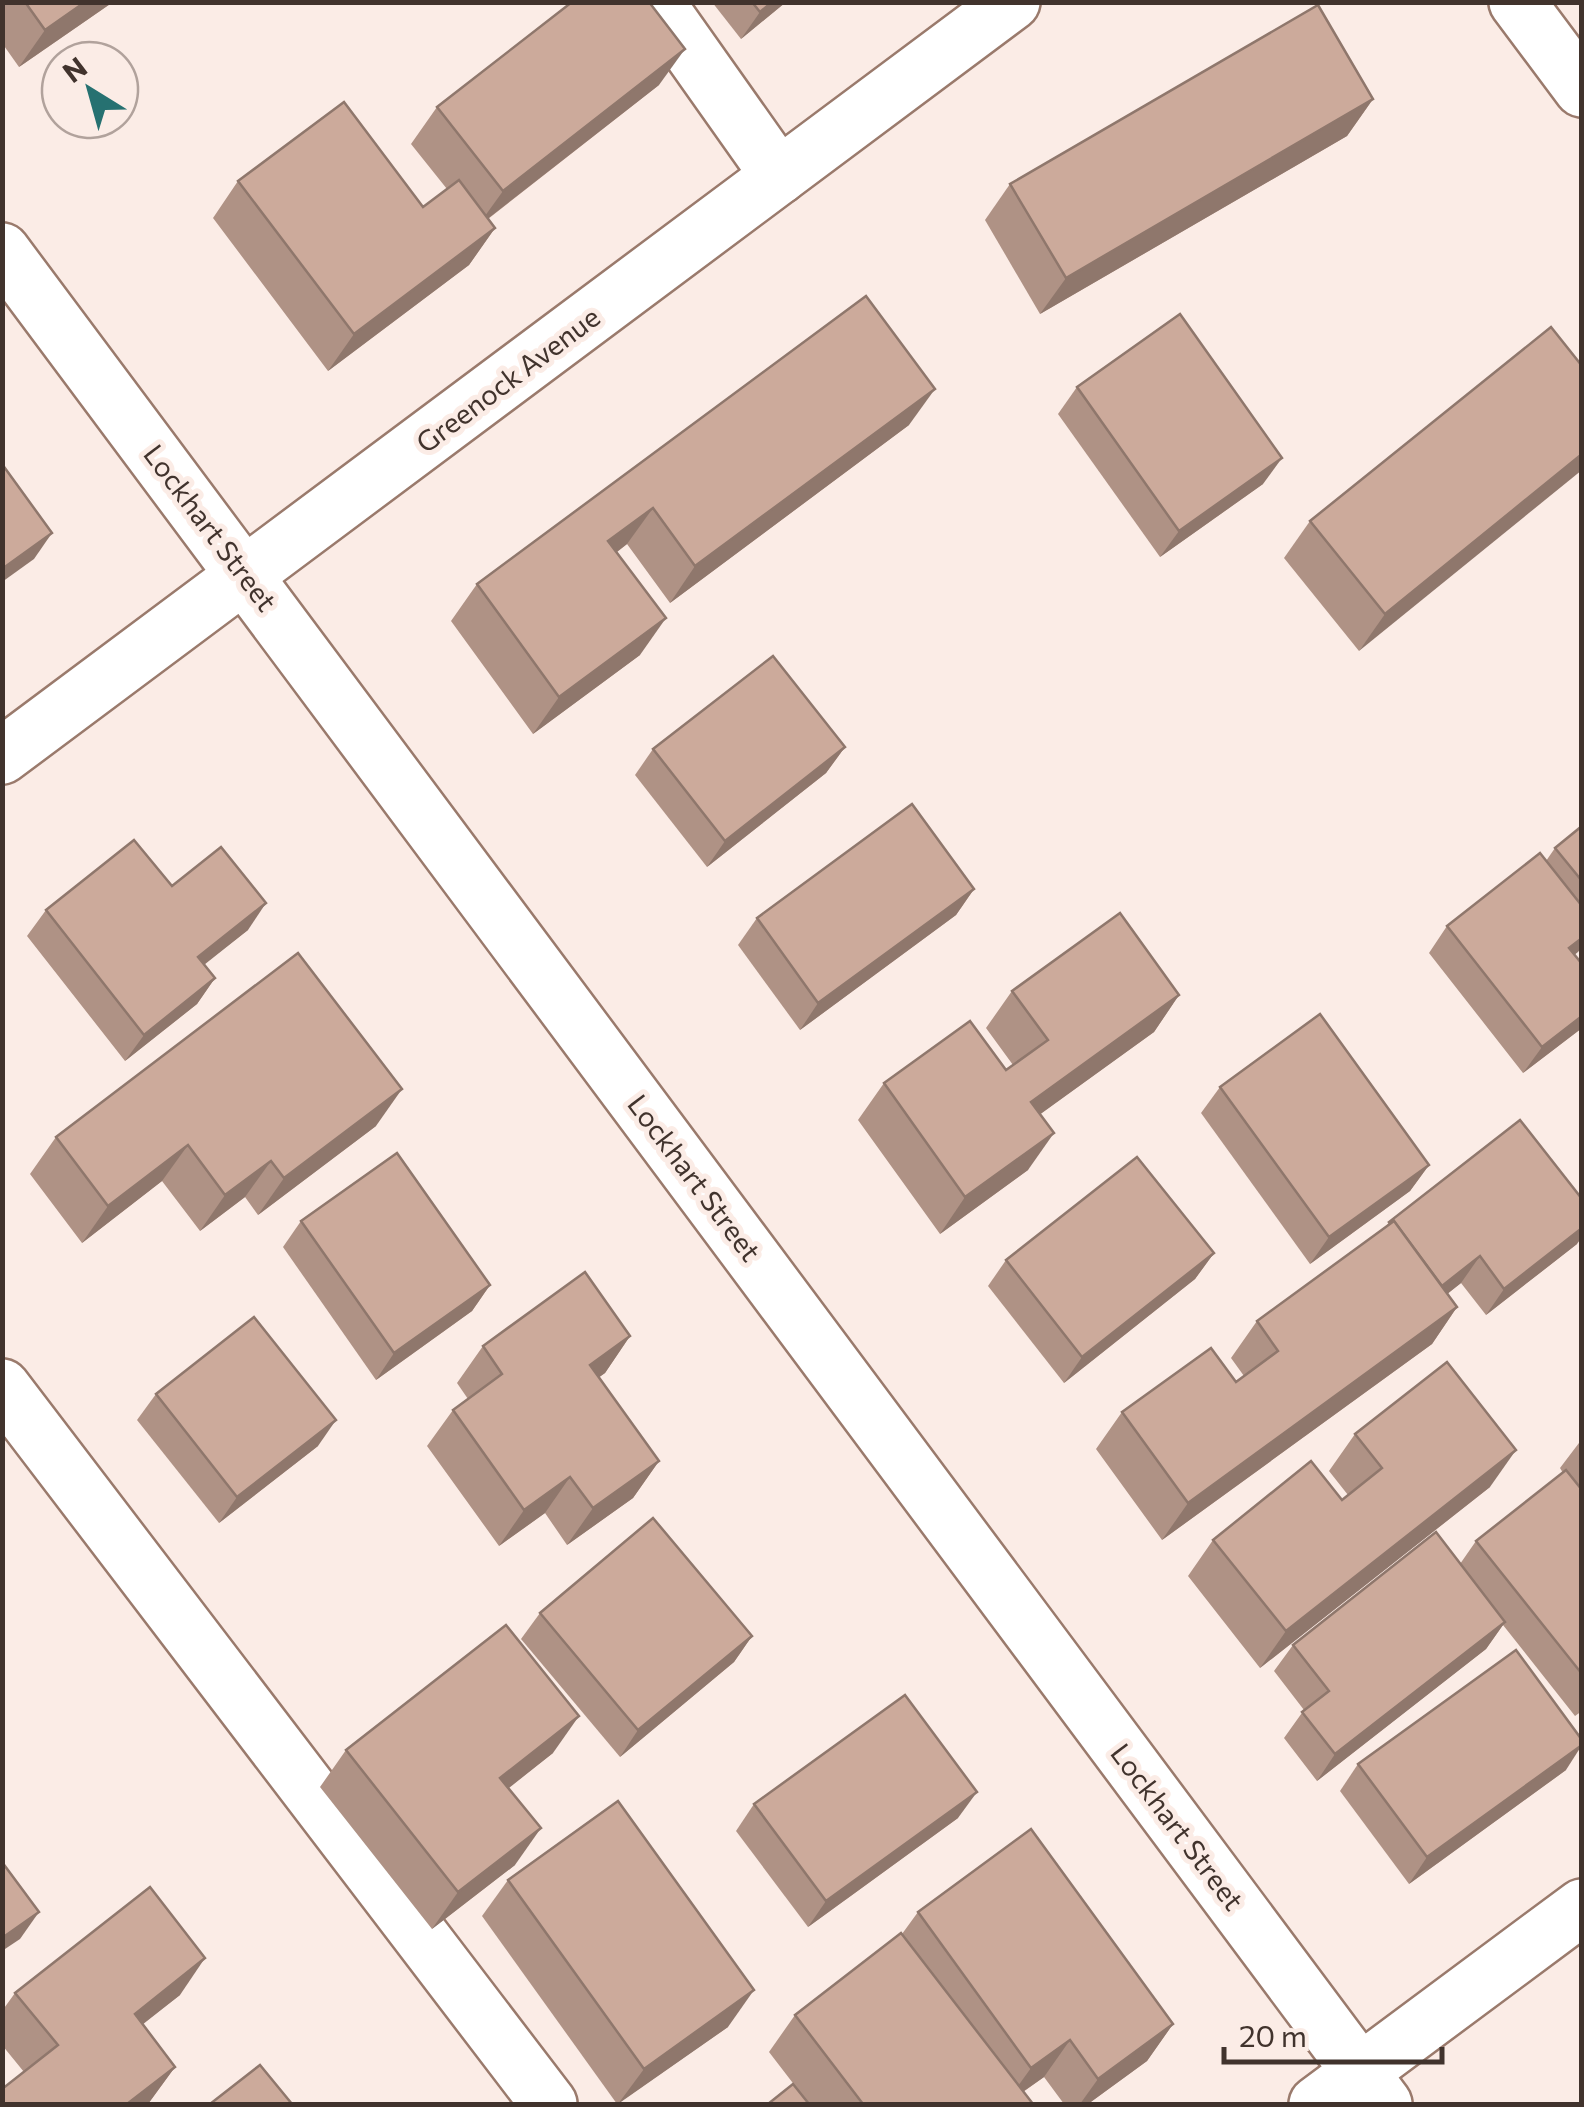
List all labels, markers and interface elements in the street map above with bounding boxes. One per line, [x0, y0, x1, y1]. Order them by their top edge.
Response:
north arrow [40, 40, 140, 140]
text: N [56, 49, 93, 89]
street label: Greenock Avenue [409, 299, 606, 459]
street label: Lockhart Street [137, 437, 284, 617]
street label: Lockhart Street [621, 1087, 768, 1267]
street label: Lockhart Street [1104, 1736, 1251, 1916]
scale bar [1224, 2002, 1442, 2064]
text: 20 m [1239, 2016, 1307, 2053]

